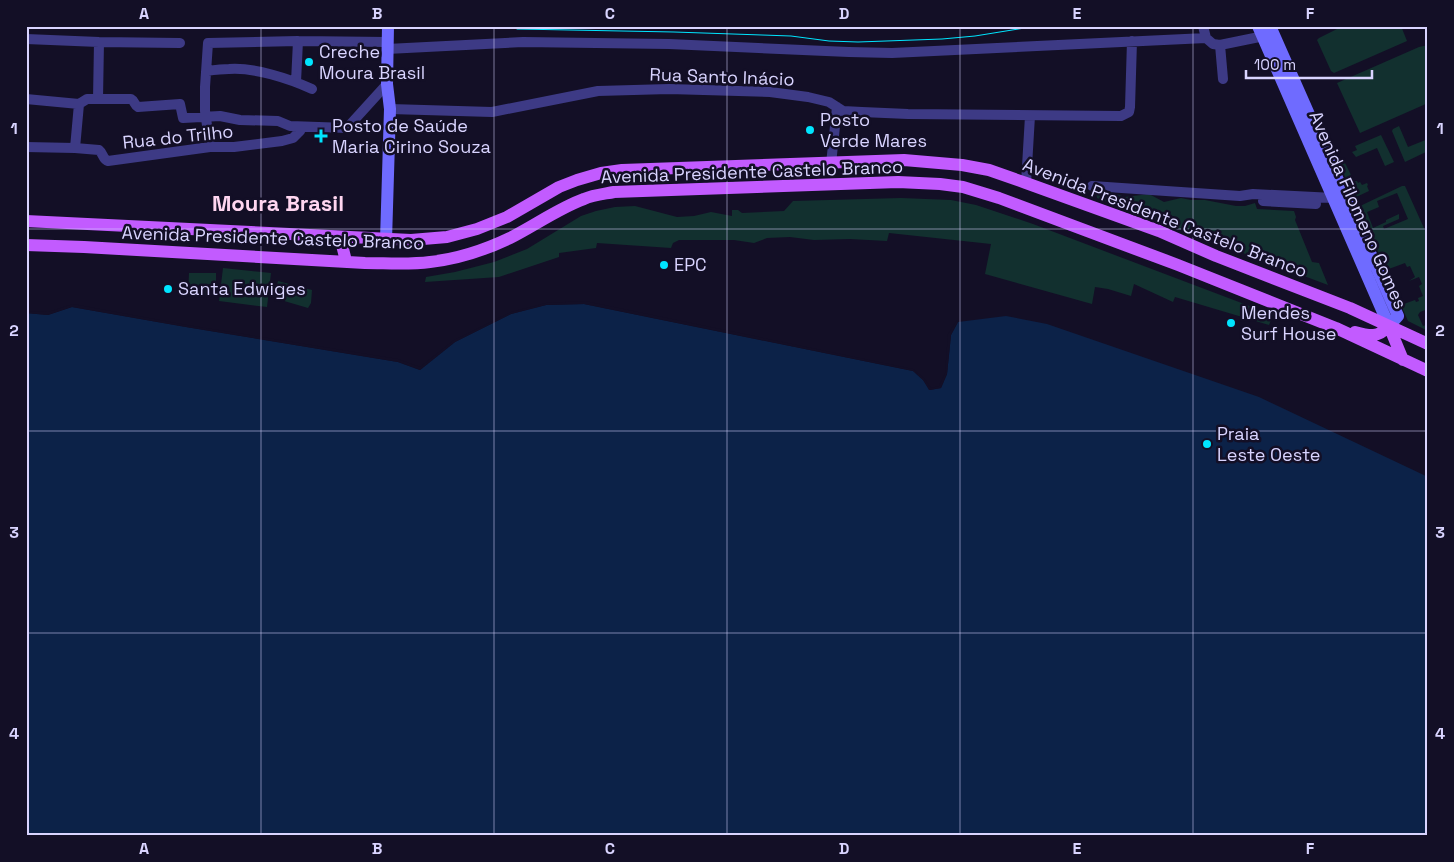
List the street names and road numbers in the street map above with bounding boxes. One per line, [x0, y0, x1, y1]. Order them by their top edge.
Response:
street label: Rua Santo Inácio [649, 62, 795, 91]
street label: Avenida Filomeno Gomes [1304, 107, 1413, 312]
street label: Rua do Trilho [121, 119, 234, 154]
street label: Avenida Presidente Castelo Branco [1020, 153, 1311, 283]
street label: Avenida Presidente Castelo Branco [600, 155, 904, 188]
street label: Avenida Presidente Castelo Branco [121, 221, 425, 254]

